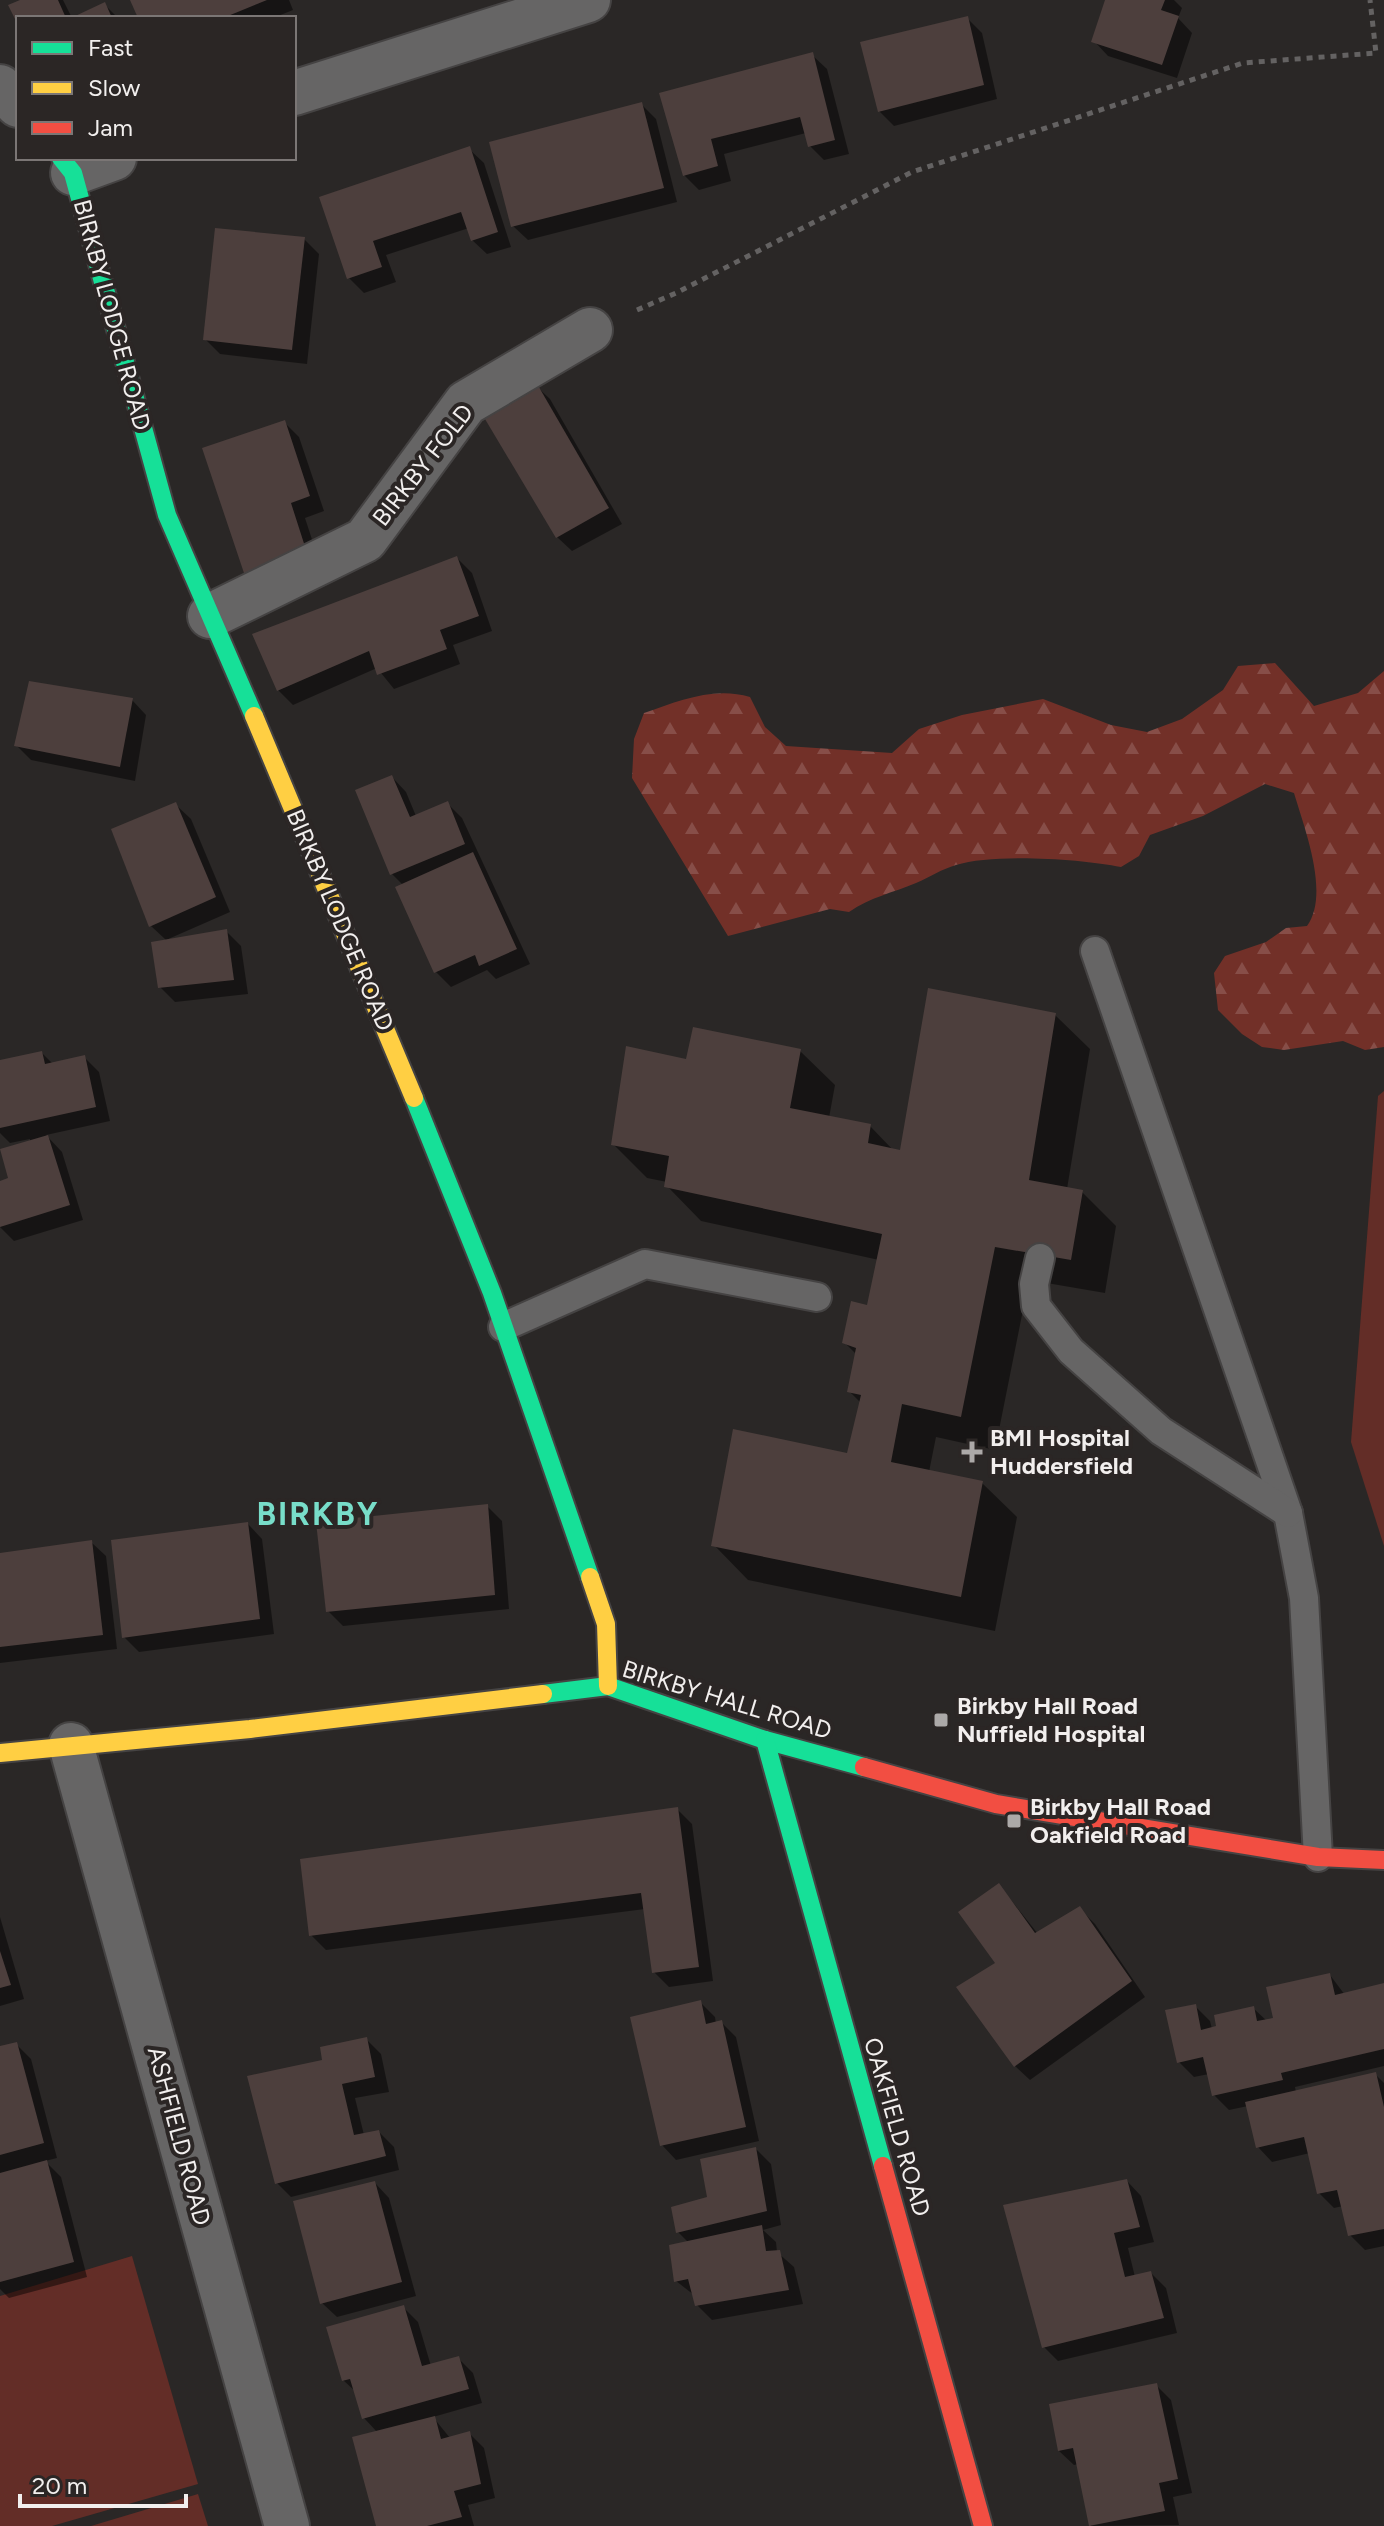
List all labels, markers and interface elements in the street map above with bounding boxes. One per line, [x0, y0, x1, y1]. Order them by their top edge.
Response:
legend [16, 16, 296, 160]
text: Fast [88, 33, 133, 62]
text: Slow [88, 73, 141, 102]
text: Jam [88, 113, 133, 142]
street label: BIRKBY LODGE ROAD [68, 196, 157, 434]
street label: BIRKBY FOLD [366, 398, 479, 531]
street label: BIRKBY LODGE ROAD [281, 805, 400, 1035]
place label: BMI Hospital Huddersfield [990, 1423, 1133, 1480]
marker: BMI Hospital Huddersfield [961, 1441, 983, 1463]
district label: BIRKBY [256, 1495, 380, 1533]
street label: BIRKBY HALL ROAD [619, 1654, 835, 1745]
place label: Birkby Hall Road Nuffield Hospital [957, 1691, 1146, 1748]
marker: Birkby Hall Road Nuffield Hospital [932, 1711, 950, 1729]
place label: Birkby Hall Road Oakfield Road [1030, 1792, 1211, 1849]
marker: Birkby Hall Road Oakfield Road [1005, 1812, 1023, 1830]
street label: OAKFIELD ROAD [858, 2034, 937, 2220]
street label: ASHFIELD ROAD [142, 2043, 217, 2229]
scale bar [20, 2458, 186, 2508]
text: 20 m [32, 2471, 87, 2500]

